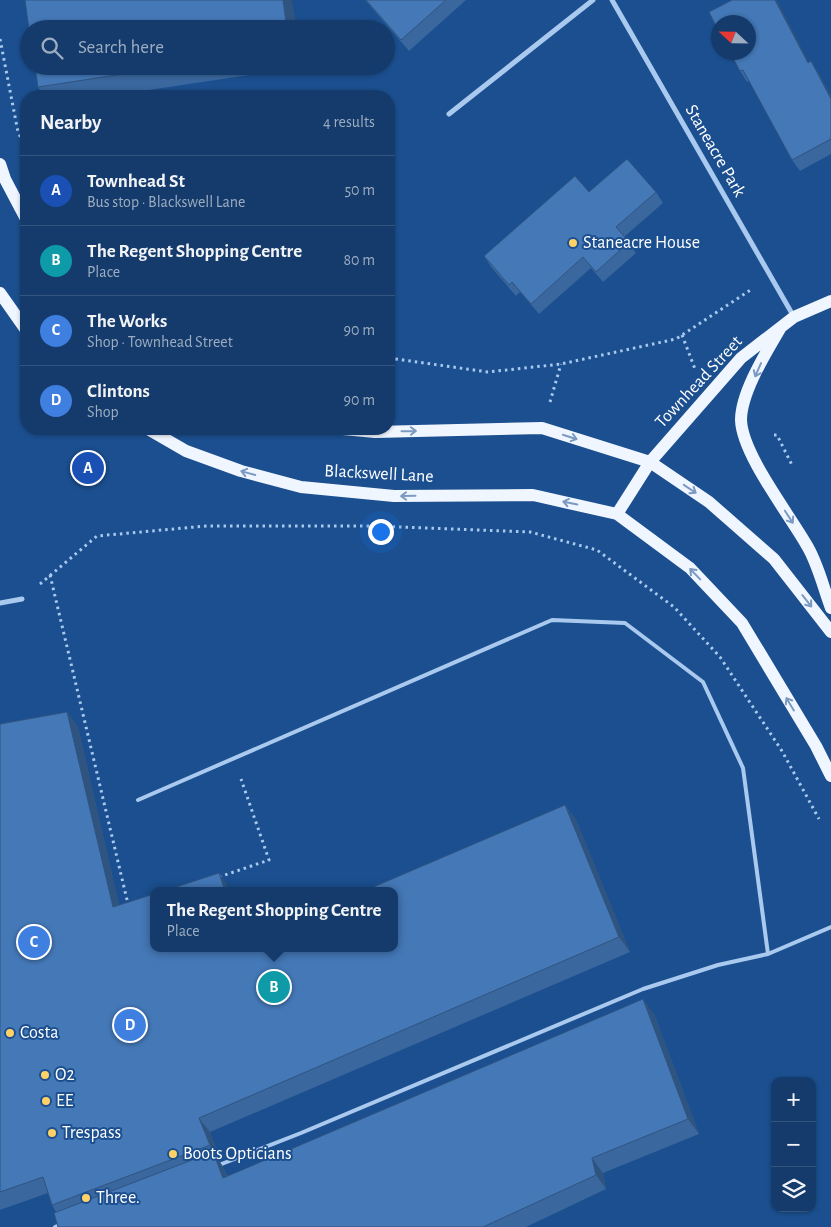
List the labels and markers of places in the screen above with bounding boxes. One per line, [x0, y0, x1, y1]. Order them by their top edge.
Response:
place label: Staneacre House [583, 234, 700, 252]
marker: Staneacre House [567, 237, 579, 249]
pin: A [72, 449, 104, 487]
pin: C [18, 923, 50, 961]
pin: B [258, 968, 290, 1006]
pin: D [114, 1006, 146, 1044]
place label: Costa [20, 1024, 59, 1042]
marker: Costa [4, 1027, 16, 1039]
place label: O2 [55, 1066, 75, 1084]
marker: O2 [39, 1069, 51, 1081]
place label: EE [56, 1092, 74, 1110]
marker: EE [40, 1095, 52, 1107]
place label: Trespass [62, 1124, 121, 1142]
marker: Trespass [46, 1127, 58, 1139]
place label: Boots Opticians [183, 1145, 292, 1163]
marker: Boots Opticians [167, 1148, 179, 1160]
place label: Three. [96, 1189, 140, 1207]
marker: Three. [80, 1192, 92, 1204]

